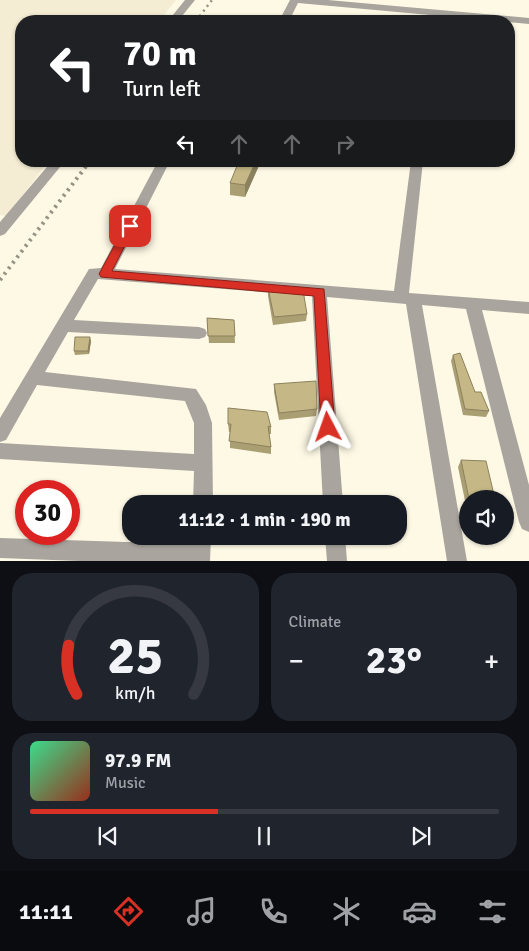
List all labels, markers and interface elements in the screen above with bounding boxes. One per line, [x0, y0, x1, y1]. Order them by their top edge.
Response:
text: 70 m [123, 32, 197, 75]
icon: left [40, 35, 105, 100]
text: Turn left [123, 75, 201, 102]
icon: left [172, 130, 200, 158]
icon: ahead [225, 130, 253, 158]
icon: ahead [278, 130, 306, 158]
icon: right [331, 130, 359, 158]
pin [109, 205, 151, 247]
icon: arrive [116, 212, 144, 240]
position arrow [301, 400, 353, 452]
speed limit sign: 30 [15, 480, 80, 545]
map controls [459, 490, 514, 545]
button: sound [459, 490, 514, 545]
text: 11:12 · 1 min · 190 m [178, 508, 351, 532]
text: Climate [289, 612, 341, 632]
text: 25 [107, 624, 163, 688]
text: 23° [366, 637, 422, 684]
text: − [289, 644, 304, 678]
text: + [484, 644, 499, 678]
text: km/h [115, 682, 155, 704]
text: 97.9 FM [105, 749, 171, 773]
text: Music [105, 773, 146, 793]
icon: previous [94, 822, 122, 850]
icon: pause [250, 822, 278, 850]
icon: next [407, 822, 435, 850]
icon: directions [111, 894, 146, 929]
icon: music [184, 894, 219, 929]
icon: phone [256, 894, 291, 929]
icon: climate [329, 894, 364, 929]
icon: car [402, 894, 437, 929]
icon: filters [475, 894, 510, 929]
text: 11:11 [19, 898, 73, 925]

